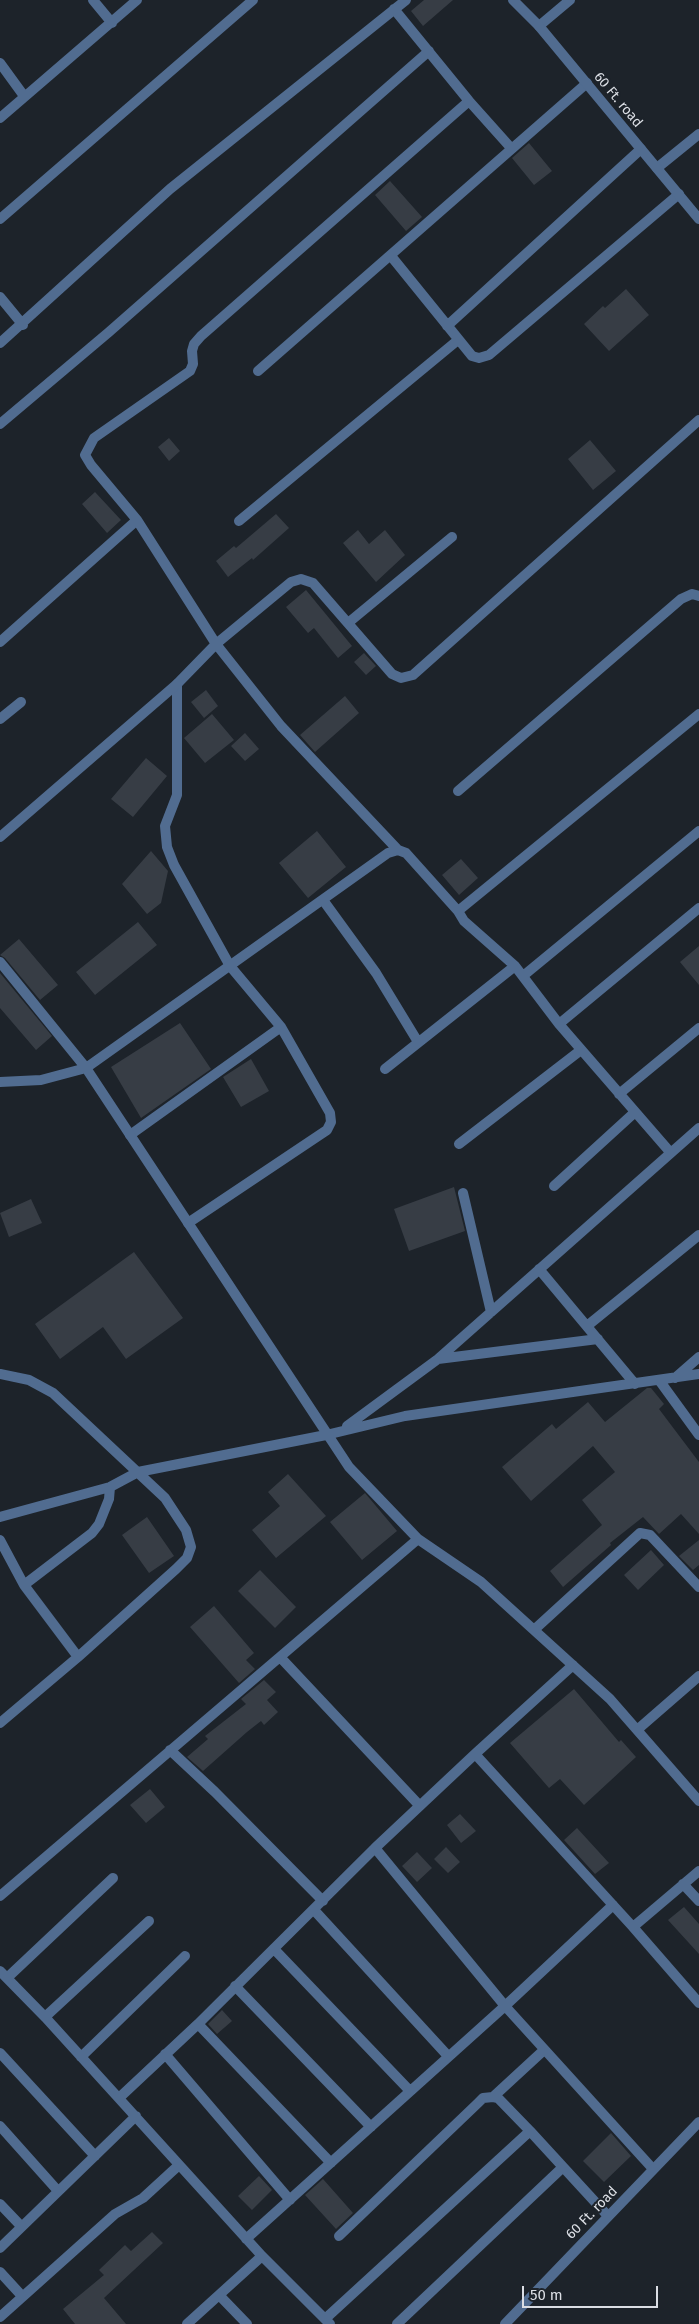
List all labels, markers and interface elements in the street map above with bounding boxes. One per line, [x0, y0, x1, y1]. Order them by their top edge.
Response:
street label: 60 Ft. road [590, 69, 646, 131]
street label: 60 Ft. road [563, 2183, 621, 2243]
scale bar [524, 2276, 660, 2308]
text: 50 m [530, 2286, 563, 2304]

